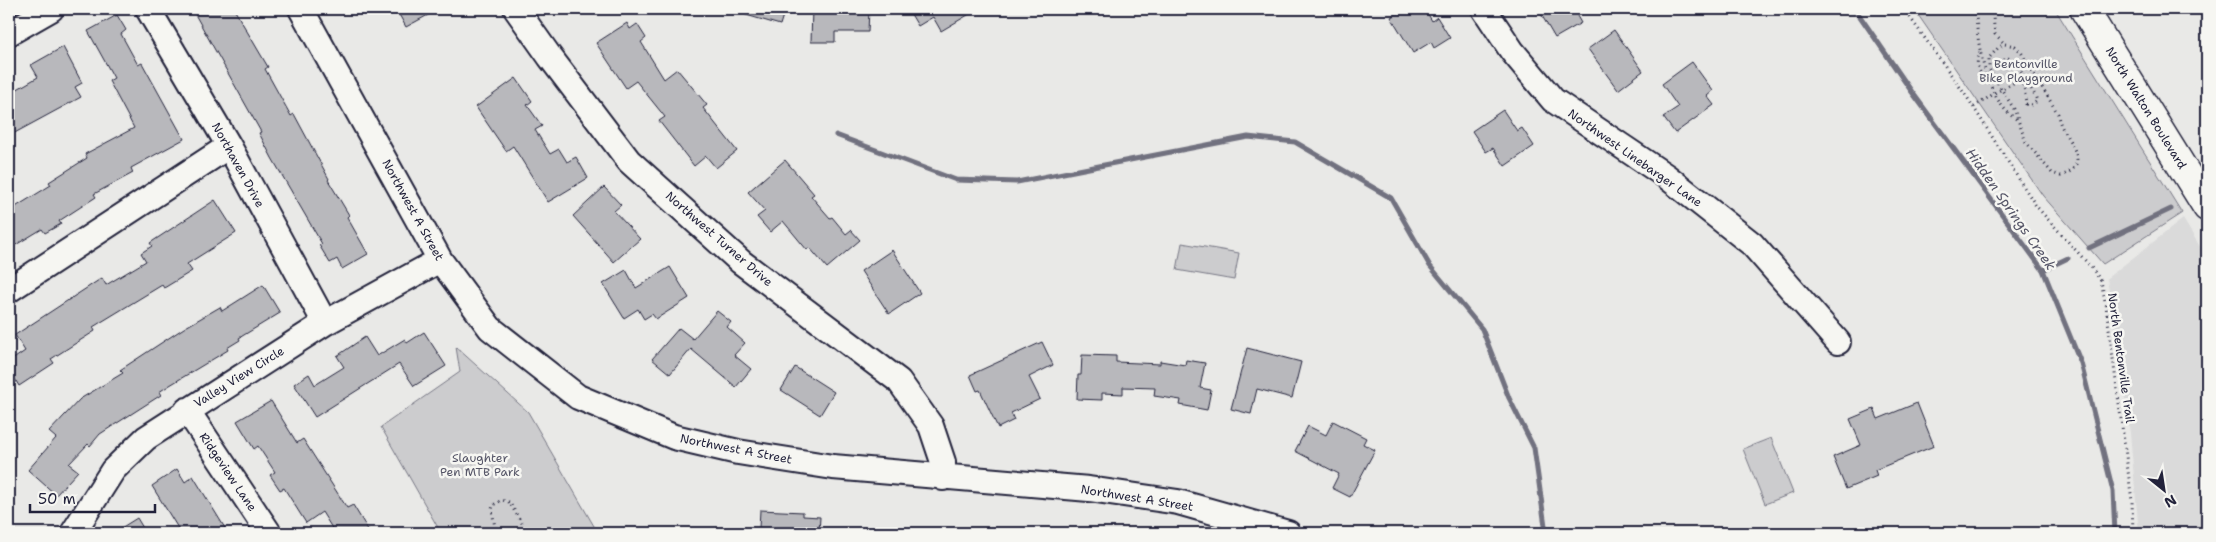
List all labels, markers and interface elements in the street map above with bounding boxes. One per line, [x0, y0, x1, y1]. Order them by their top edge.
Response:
street label: North Walton Boulevard [2102, 44, 2190, 172]
park label: Bentonville Bike Playground [1979, 56, 2073, 86]
street label: Northwest Linebarger Lane [1565, 106, 1705, 211]
street label: Northaven Drive [208, 120, 268, 210]
water label: Hidden Springs Creek [1962, 144, 2060, 274]
street label: Northwest A Street [378, 156, 448, 264]
street label: Northwest Turner Drive [662, 188, 776, 290]
street label: North Bentonville Trail [2104, 292, 2138, 425]
street label: Valley View Circle [191, 343, 287, 411]
street label: Ridgeview Lane [196, 430, 260, 515]
street label: Northwest A Street [679, 430, 793, 468]
park label: Slaughter Pen MTB Park [440, 450, 520, 480]
north arrow [2138, 464, 2188, 514]
street label: Northwest A Street [1080, 481, 1194, 515]
scale bar [30, 482, 155, 514]
text: 50 m [38, 489, 76, 509]
text: N [2161, 491, 2180, 512]

